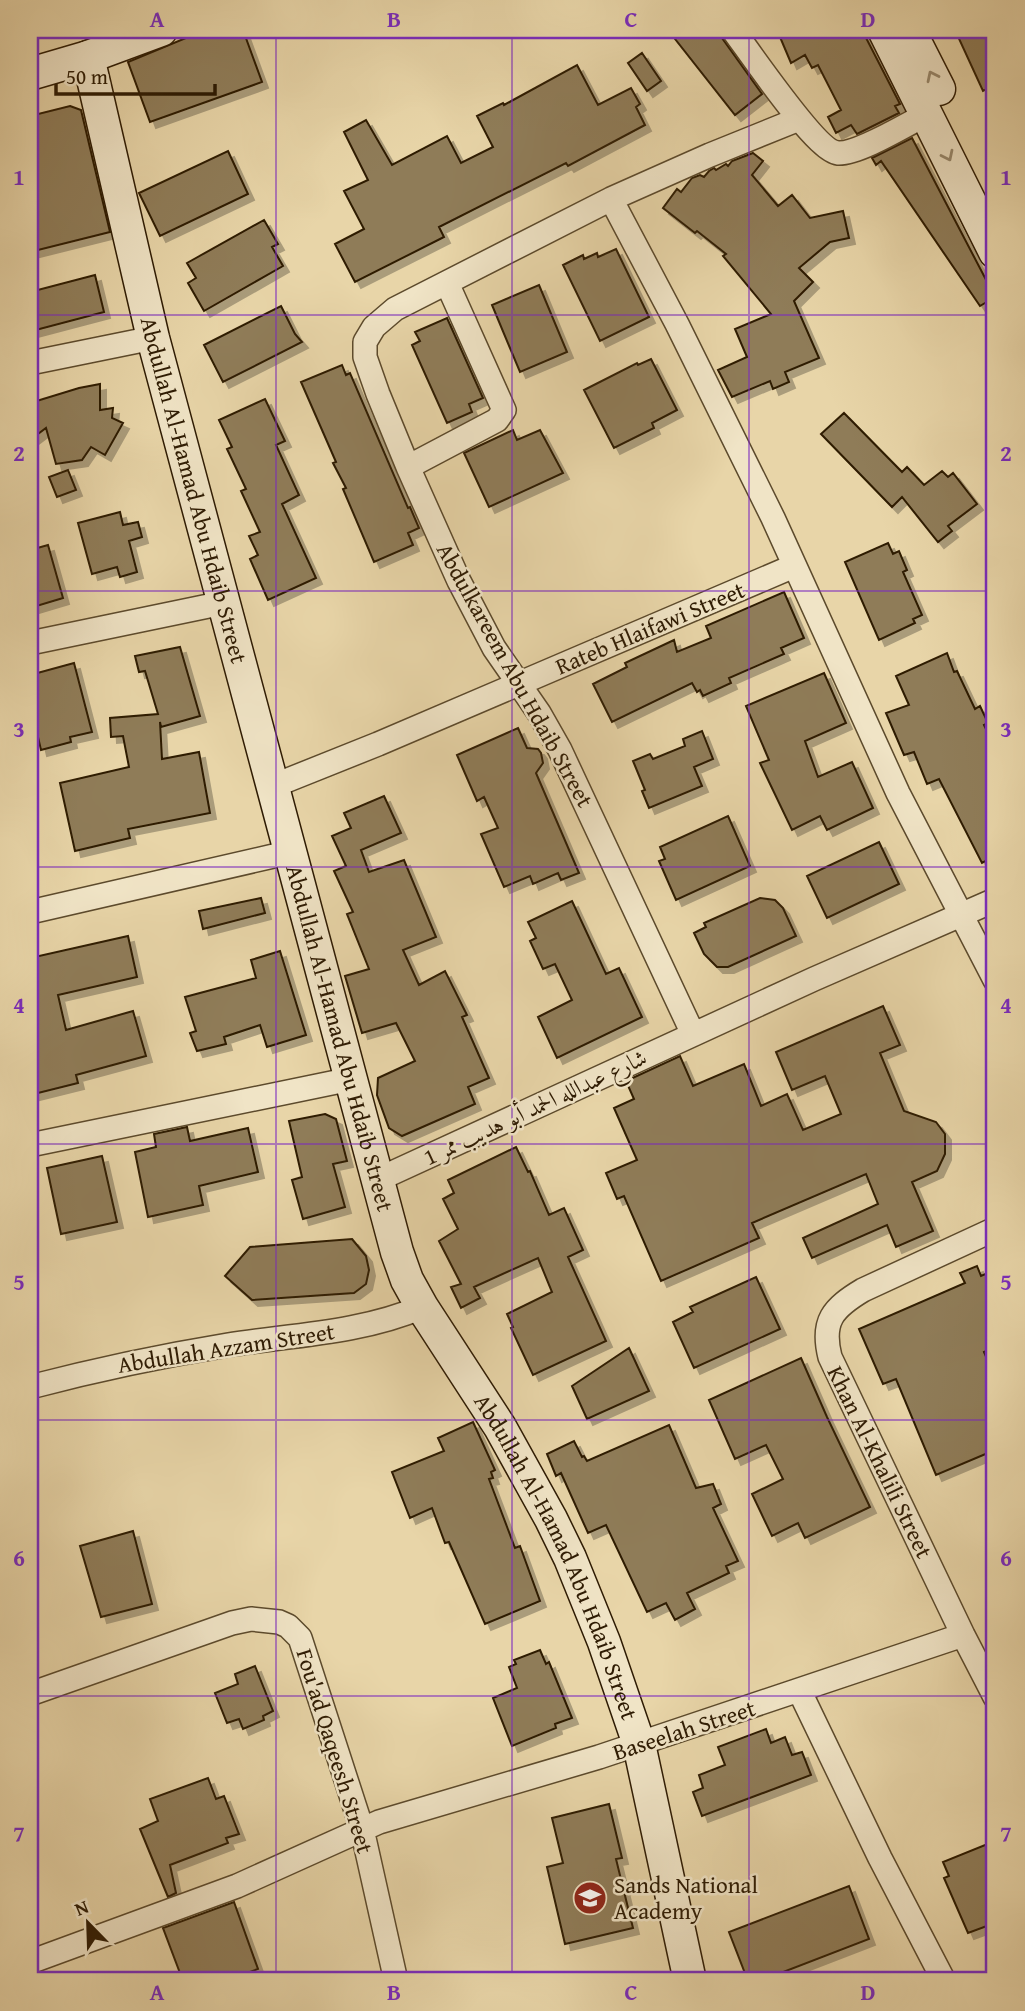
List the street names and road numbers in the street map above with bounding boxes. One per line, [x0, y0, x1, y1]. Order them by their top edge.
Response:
street label: Abdullah Al-Hamad Abu Hdaib Street [133, 314, 256, 667]
street label: Abdulkareem Abu Hdaib Street [429, 537, 602, 813]
street label: Rateb Hlaifawi Street [550, 573, 750, 682]
street label: Abdullah Al-Hamad Abu Hdaib Street [278, 861, 402, 1215]
street label: شارع عبدالله الحمد أبو هديب ممر 1 [418, 1040, 654, 1177]
street label: Abdullah Azzam Street [115, 1314, 337, 1381]
street label: Khan Al-Khalili Street [820, 1360, 941, 1563]
street label: Abdullah Al-Hamad Abu Hdaib Street [466, 1387, 646, 1724]
street label: Fou'ad Qaqeesh Street [289, 1644, 382, 1857]
street label: Baseelah Street [608, 1691, 759, 1768]

